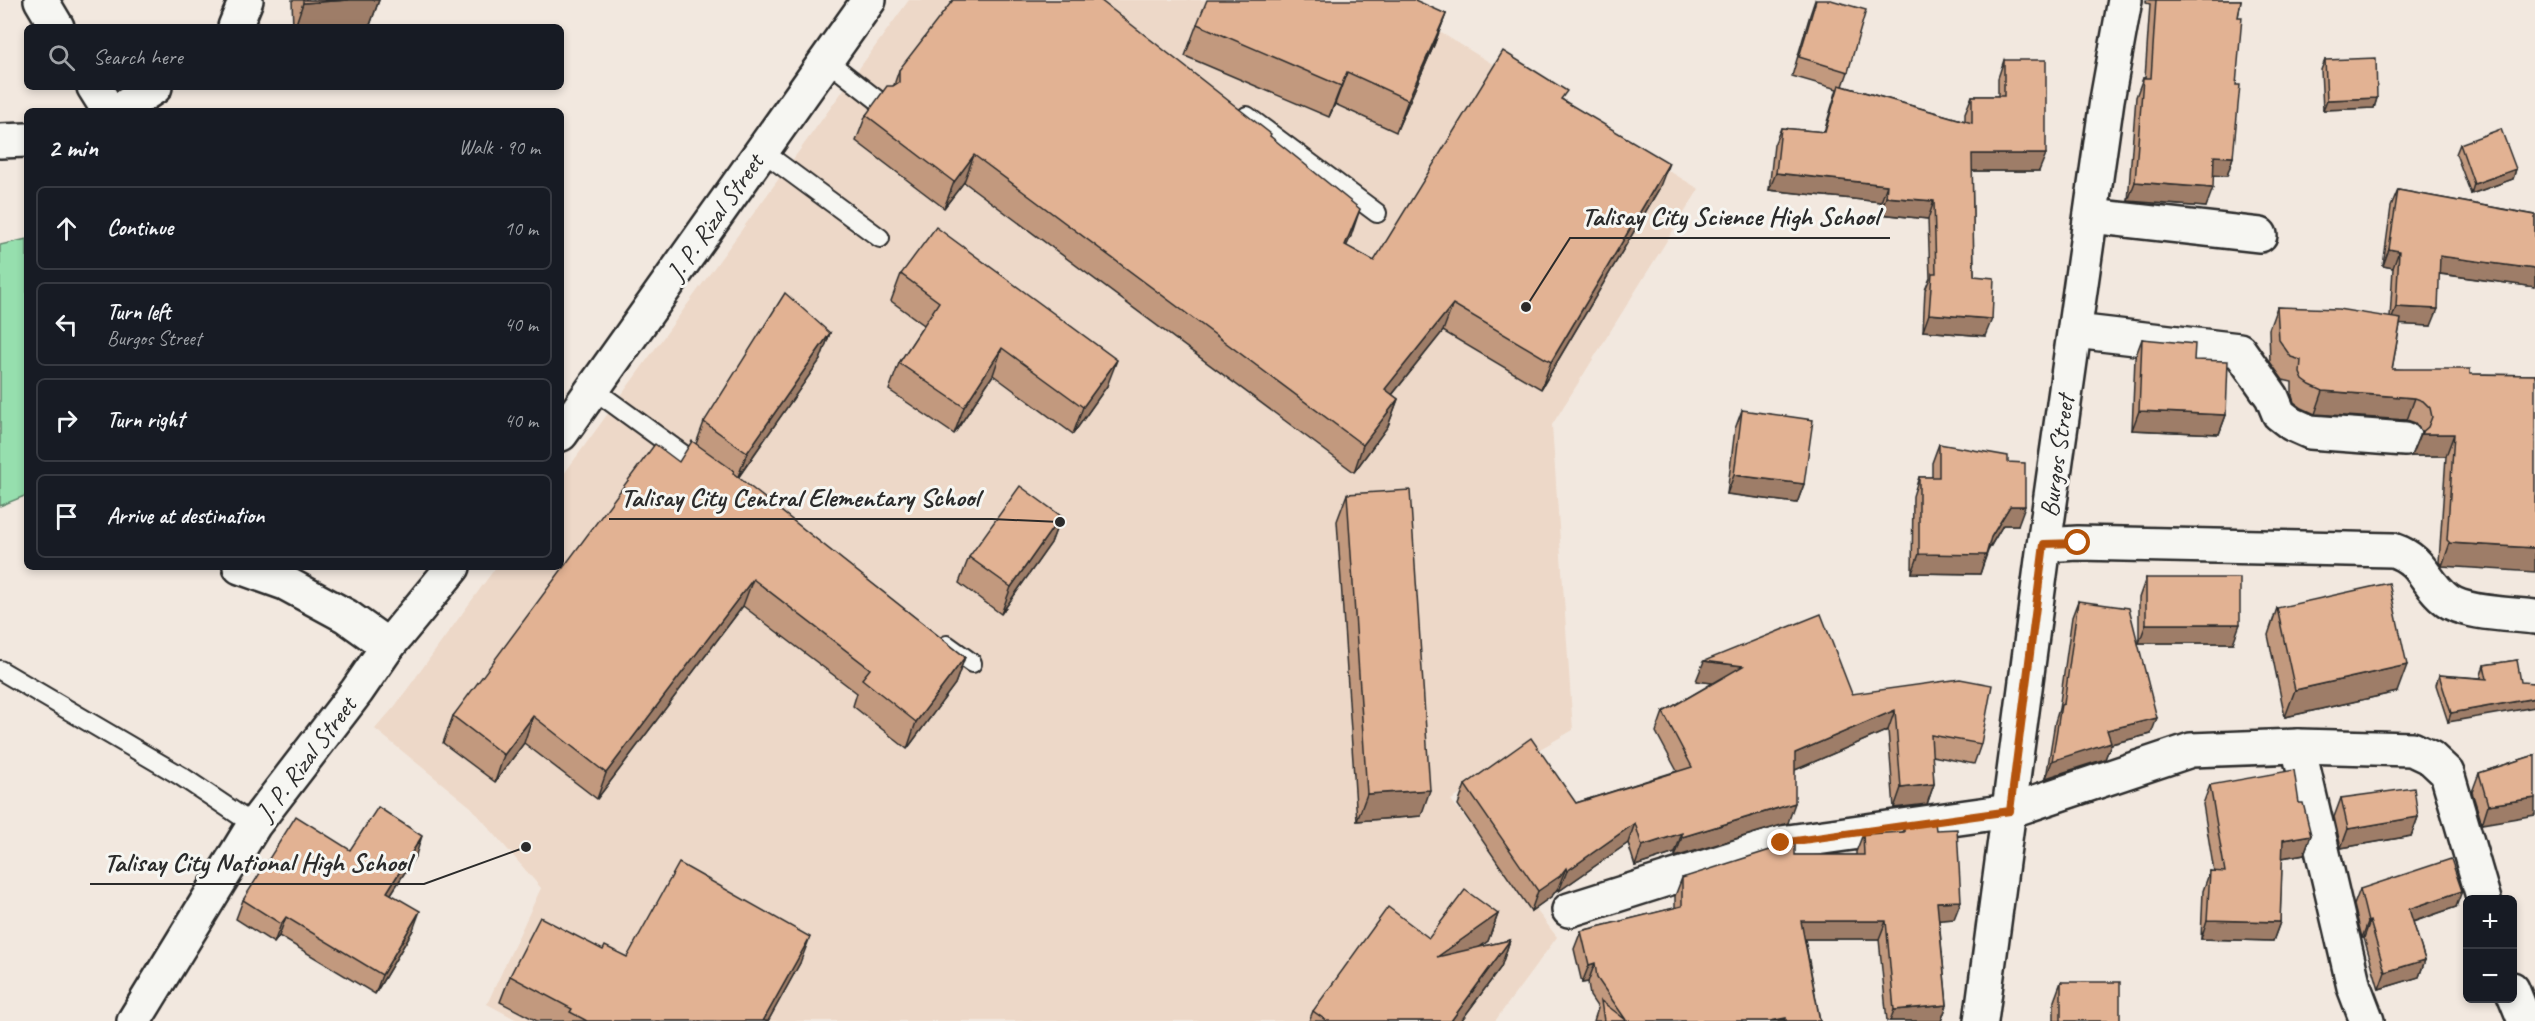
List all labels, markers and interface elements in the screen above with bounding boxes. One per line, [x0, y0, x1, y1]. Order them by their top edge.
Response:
search box [24, 24, 564, 90]
icon: search [45, 41, 78, 74]
text: Search here [93, 43, 183, 71]
text: 2 min [48, 131, 98, 164]
text: Walk · 90 m [459, 135, 540, 160]
street label: J. P. Rizal Street [658, 145, 772, 288]
callout: Talisay City Science High School [1570, 193, 1890, 238]
text: Talisay City Science High School [1582, 199, 1884, 233]
icon: ahead [50, 212, 83, 245]
text: Continue [107, 214, 173, 242]
text: 10 m [504, 216, 538, 241]
text: Turn left [107, 298, 171, 326]
icon: left [50, 308, 83, 341]
text: 40 m [504, 312, 538, 337]
text: Burgos Street [107, 326, 201, 351]
street label: Burgos Street [2032, 390, 2082, 519]
icon: right [50, 404, 83, 437]
text: Turn right [107, 406, 184, 434]
text: 40 m [504, 408, 538, 433]
callout: Talisay City Central Elementary School [609, 474, 992, 519]
text: Talisay City Central Elementary School [621, 480, 985, 514]
icon: arrive [50, 500, 83, 533]
text: Arrive at destination [107, 502, 264, 530]
route start [2064, 529, 2090, 555]
street label: J. P. Rizal Street [247, 688, 365, 829]
route end [1767, 829, 1793, 855]
callout: Talisay City National High School [90, 839, 424, 884]
text: Talisay City National High School [104, 845, 416, 879]
map controls [2463, 895, 2517, 1003]
button: + [2463, 895, 2517, 949]
button: − [2463, 949, 2517, 1003]

